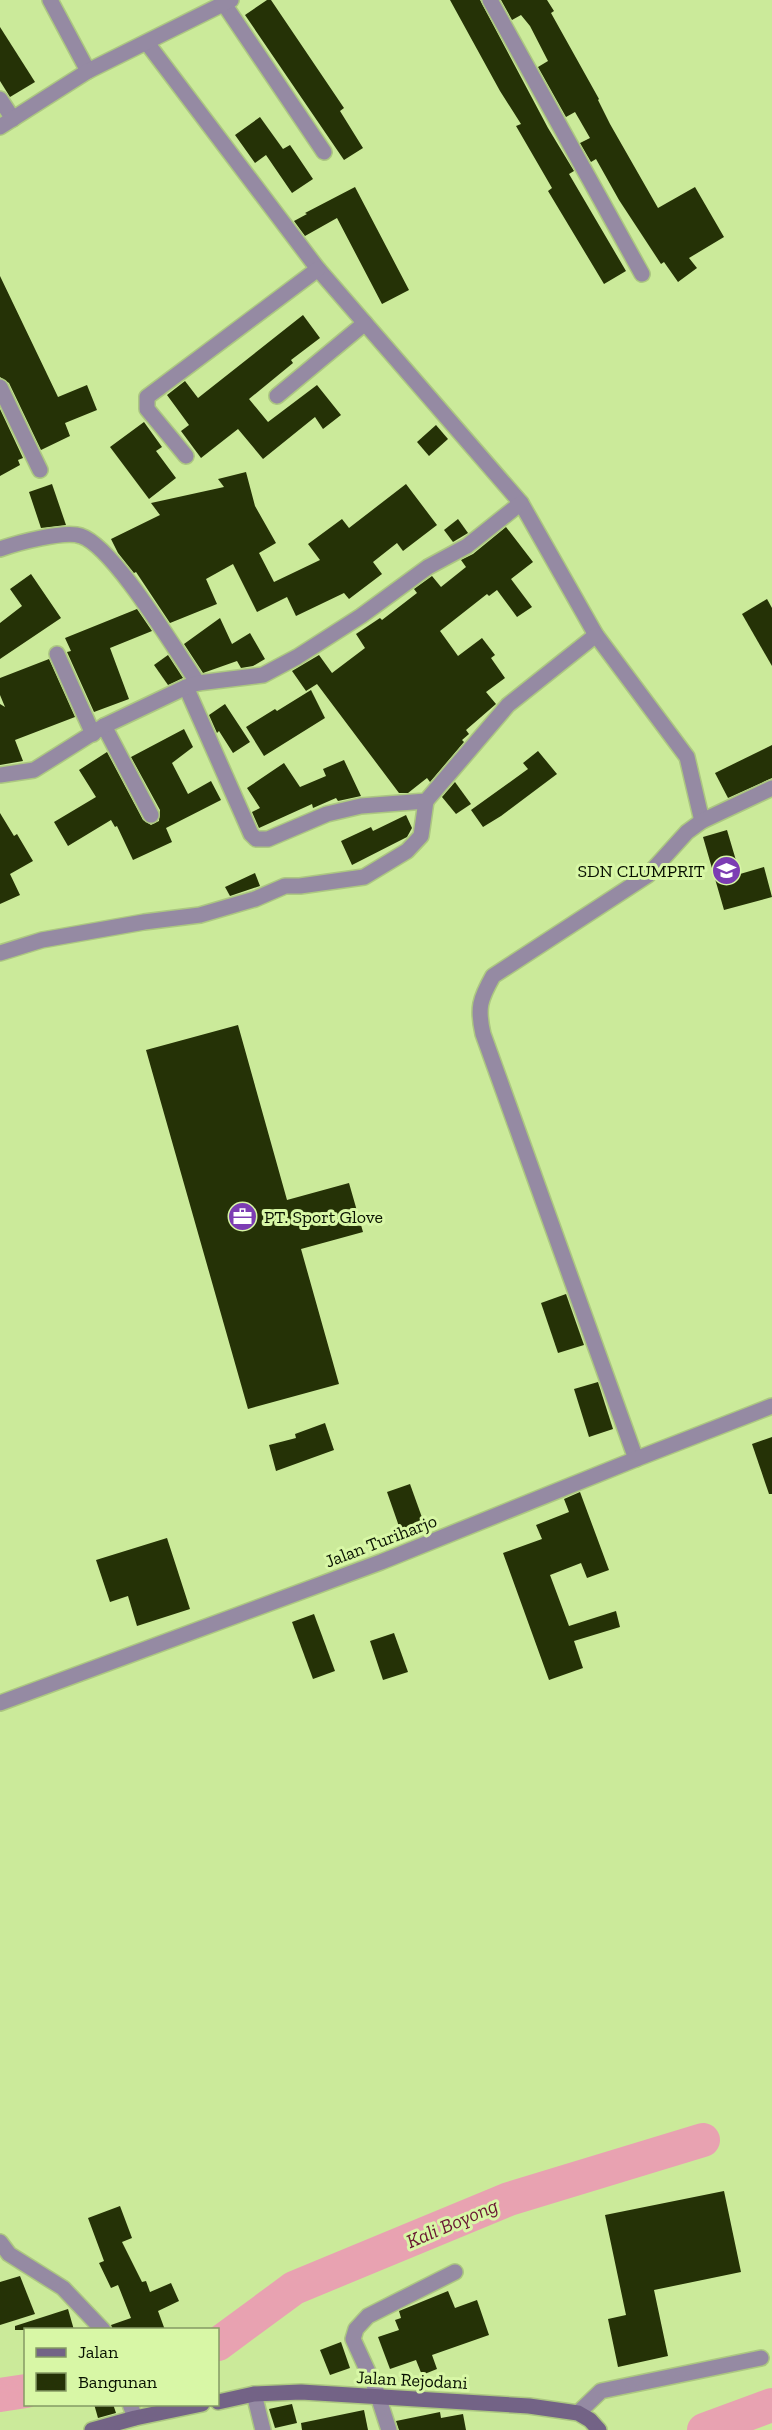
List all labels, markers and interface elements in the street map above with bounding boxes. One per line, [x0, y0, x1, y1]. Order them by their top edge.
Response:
school or university icon: SDN CLUMPRIT [710, 855, 742, 887]
place label: SDN CLUMPRIT [577, 860, 705, 882]
office icon: PT. Sport Glove [227, 1201, 259, 1233]
place label: PT. Sport Glove [264, 1206, 383, 1228]
street label: Jalan Turiharjo [322, 1510, 440, 1572]
water label: Kali Boyong [403, 2193, 502, 2253]
legend [24, 2328, 219, 2406]
text: Jalan [78, 2341, 119, 2363]
street label: Jalan Rejodani [356, 2366, 468, 2394]
text: Bangunan [78, 2371, 158, 2393]

